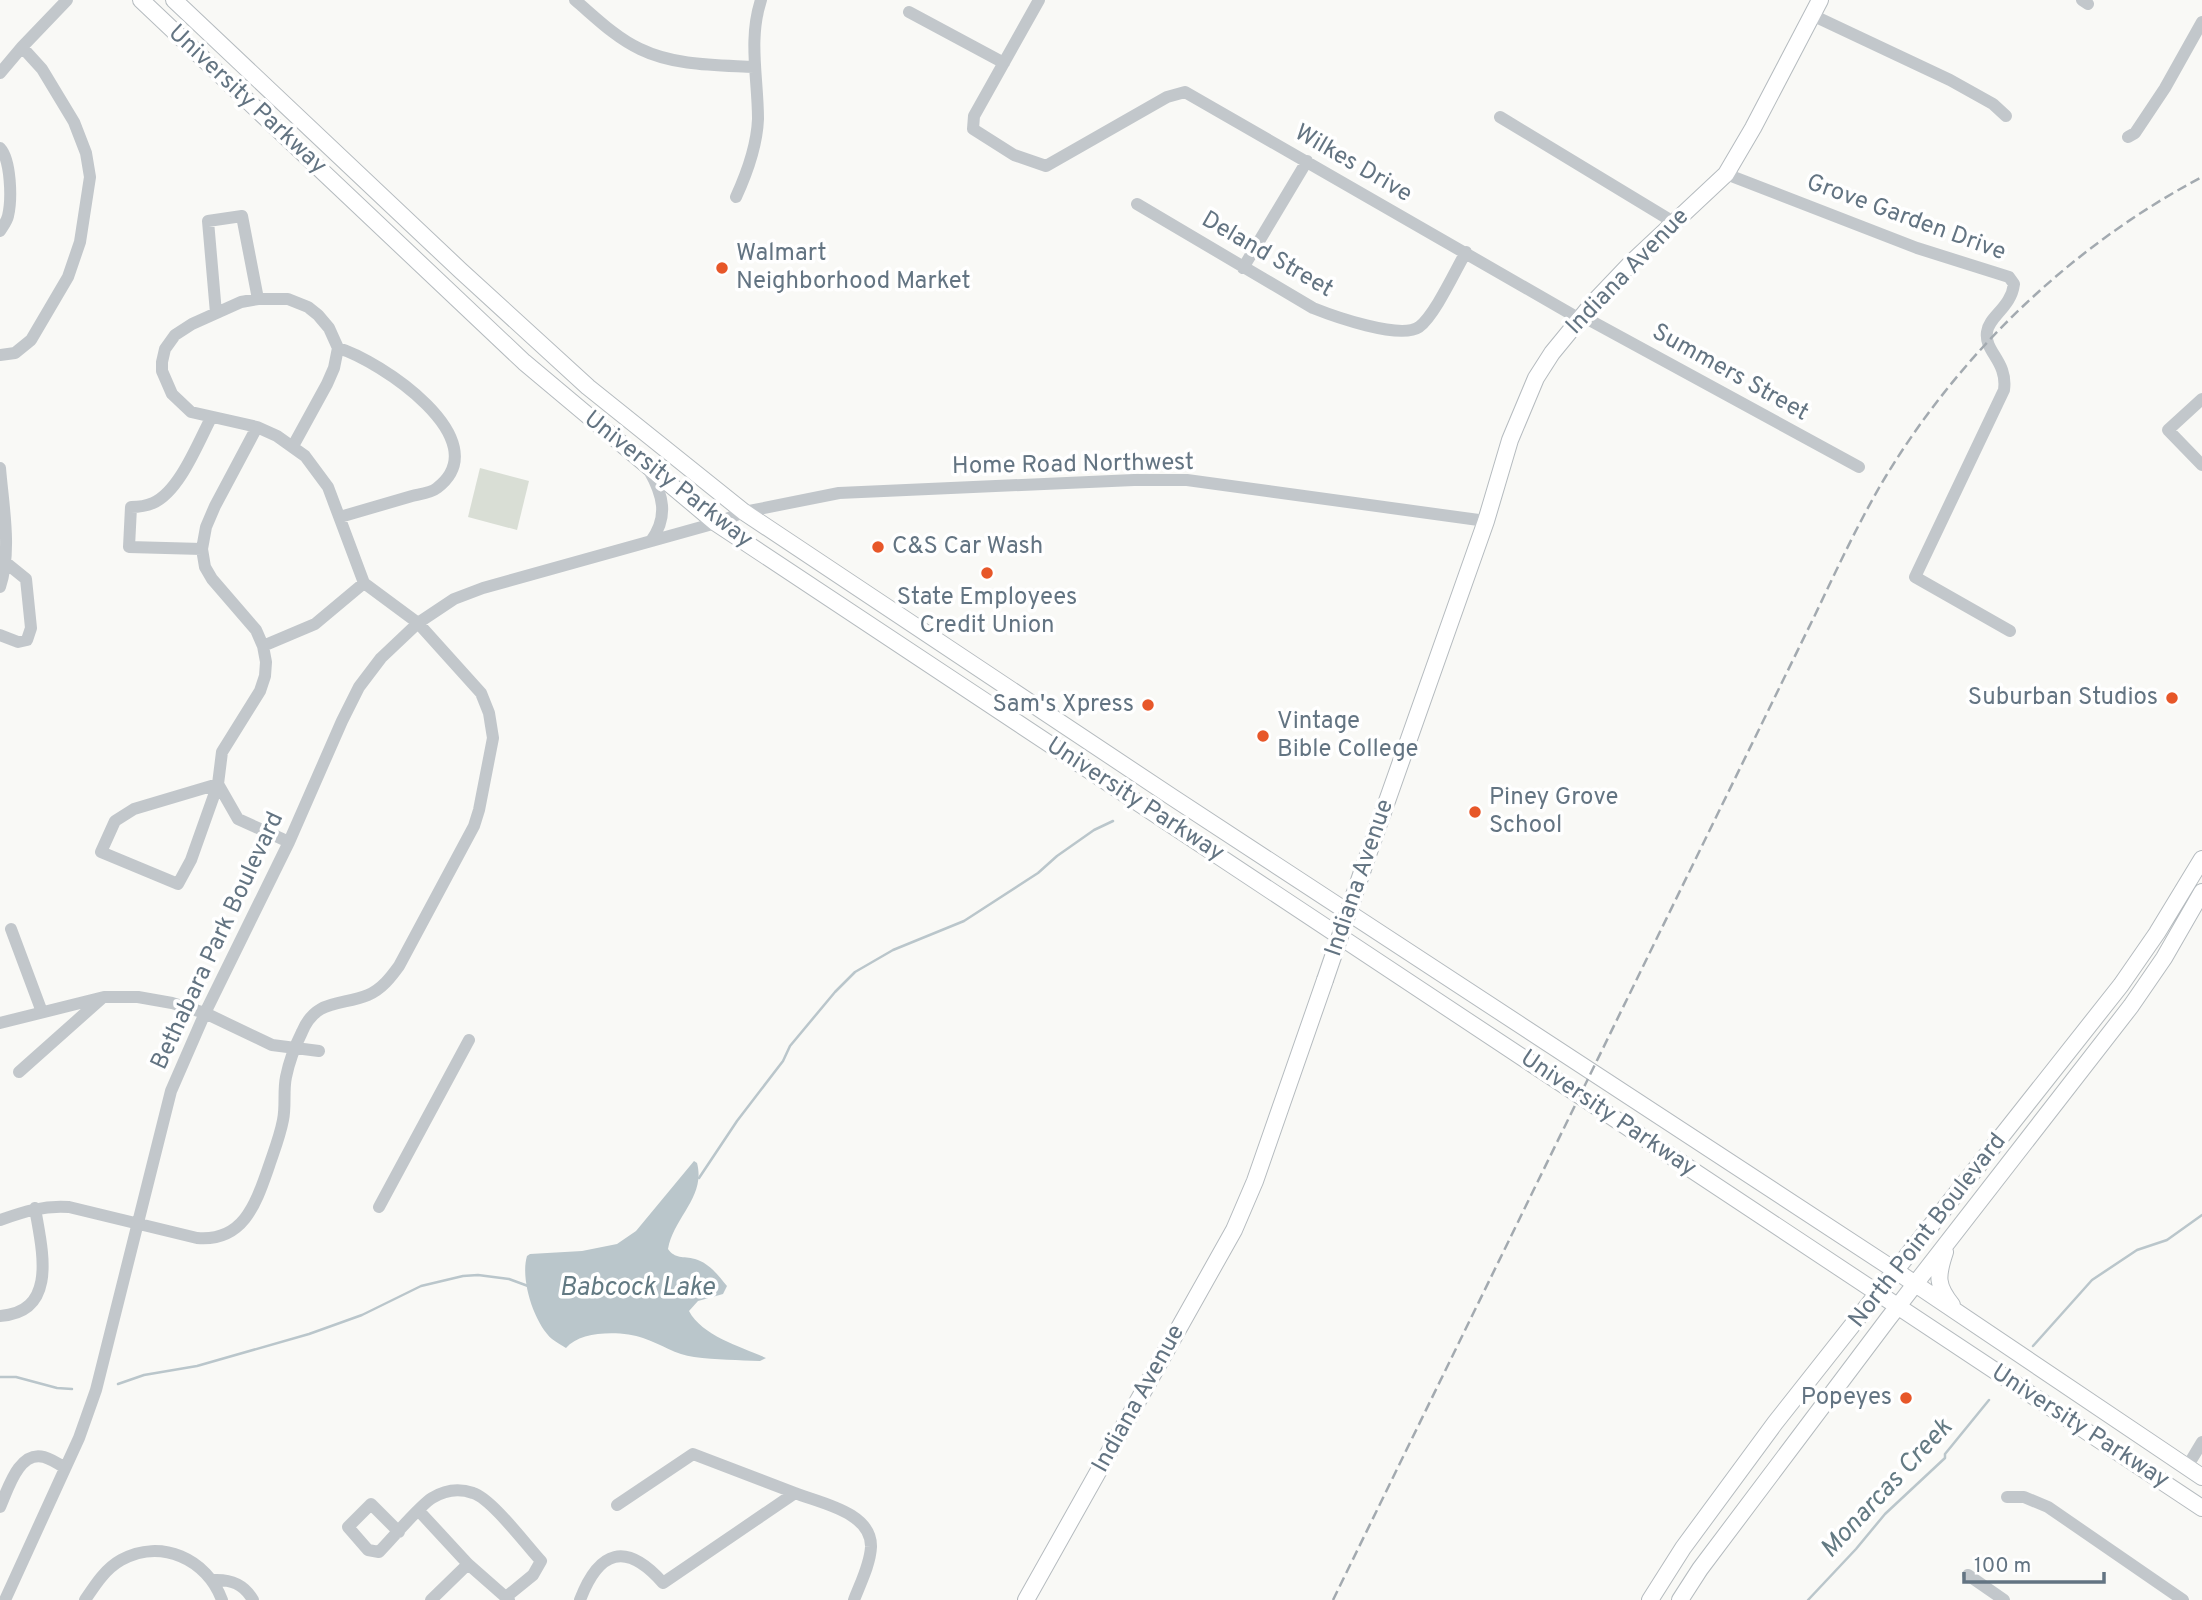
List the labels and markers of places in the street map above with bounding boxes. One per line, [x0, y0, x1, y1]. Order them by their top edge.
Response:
place label: Walmart Neighborhood Market [736, 239, 970, 297]
marker: Walmart Neighborhood Market [714, 260, 730, 276]
place label: C&S Car Wash [892, 532, 1043, 562]
marker: C&S Car Wash [870, 539, 886, 555]
marker: State Employees Credit Union [979, 565, 995, 581]
place label: State Employees Credit Union [897, 583, 1077, 641]
place label: Suburban Studios [1968, 683, 2158, 713]
place label: Sam's Xpress [992, 690, 1134, 720]
marker: Suburban Studios [2164, 690, 2180, 706]
marker: Sam's Xpress [1140, 697, 1156, 713]
place label: Vintage Bible College [1277, 707, 1418, 765]
marker: Vintage Bible College [1255, 728, 1271, 744]
place label: Piney Grove School [1489, 783, 1618, 841]
marker: Piney Grove School [1467, 804, 1483, 820]
place label: Popeyes [1801, 1383, 1892, 1413]
marker: Popeyes [1898, 1390, 1914, 1406]

